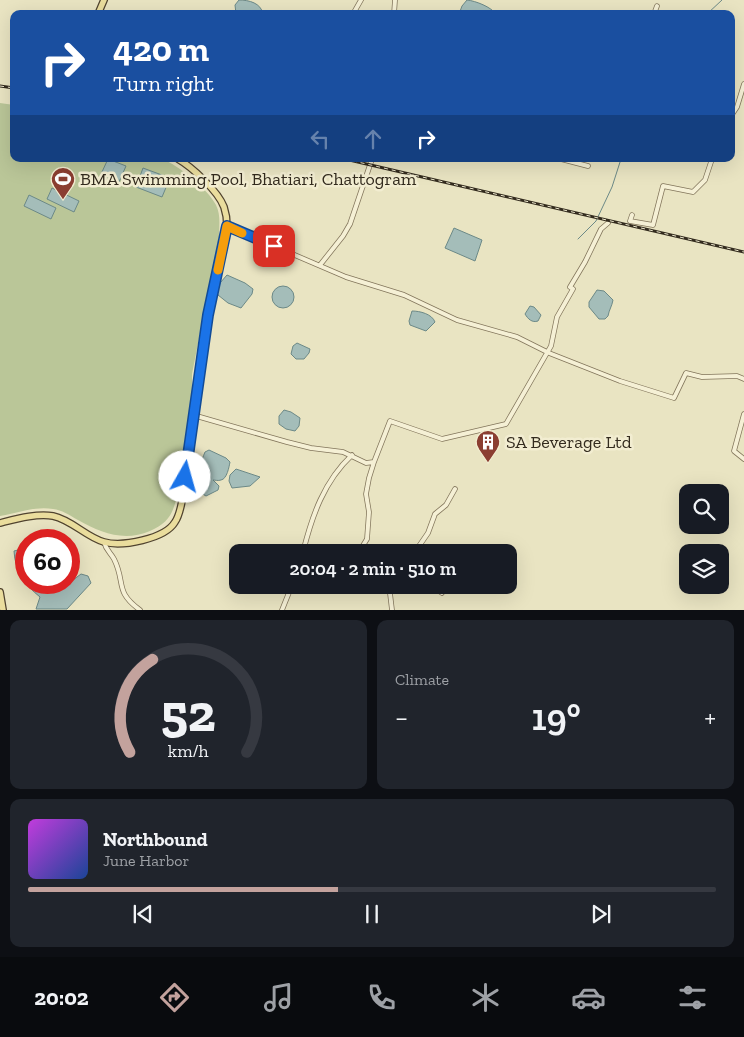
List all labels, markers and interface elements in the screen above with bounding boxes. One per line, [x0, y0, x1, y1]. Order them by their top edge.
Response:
text: 420 m [113, 28, 209, 70]
icon: right [30, 30, 95, 95]
text: Turn right [113, 70, 214, 97]
icon: left [306, 125, 334, 153]
icon: ahead [359, 125, 387, 153]
icon: right [412, 125, 440, 153]
sports icon: BMA Swimming Pool, Bhatiari, Chattogram [50, 166, 76, 200]
place label: BMA Swimming Pool, Bhatiari, Chattogram [80, 168, 417, 190]
pin [253, 225, 295, 267]
icon: arrive [260, 232, 288, 260]
building icon: SA Beverage Ltd [475, 429, 501, 463]
place label: SA Beverage Ltd [506, 431, 632, 453]
position arrow [158, 450, 210, 502]
map controls [679, 484, 729, 594]
button: search [679, 484, 729, 534]
speed limit sign: 60 [15, 529, 80, 594]
button: layers [679, 544, 729, 594]
text: 20:04 · 2 min · 510 m [290, 557, 456, 580]
text: Climate [395, 670, 449, 689]
text: 52 [161, 682, 216, 744]
text: 19° [532, 694, 581, 740]
text: − [395, 701, 408, 734]
text: + [704, 701, 716, 734]
text: km/h [168, 740, 209, 762]
text: Northbound [103, 828, 208, 851]
text: June Harbor [103, 851, 189, 870]
icon: previous [129, 900, 157, 928]
icon: pause [358, 900, 386, 928]
icon: next [587, 900, 615, 928]
icon: directions [157, 980, 192, 1015]
icon: music [261, 980, 296, 1015]
icon: phone [364, 980, 399, 1015]
icon: climate [468, 980, 503, 1015]
icon: car [571, 980, 606, 1015]
icon: filters [675, 980, 710, 1015]
text: 20:02 [34, 984, 89, 1011]

